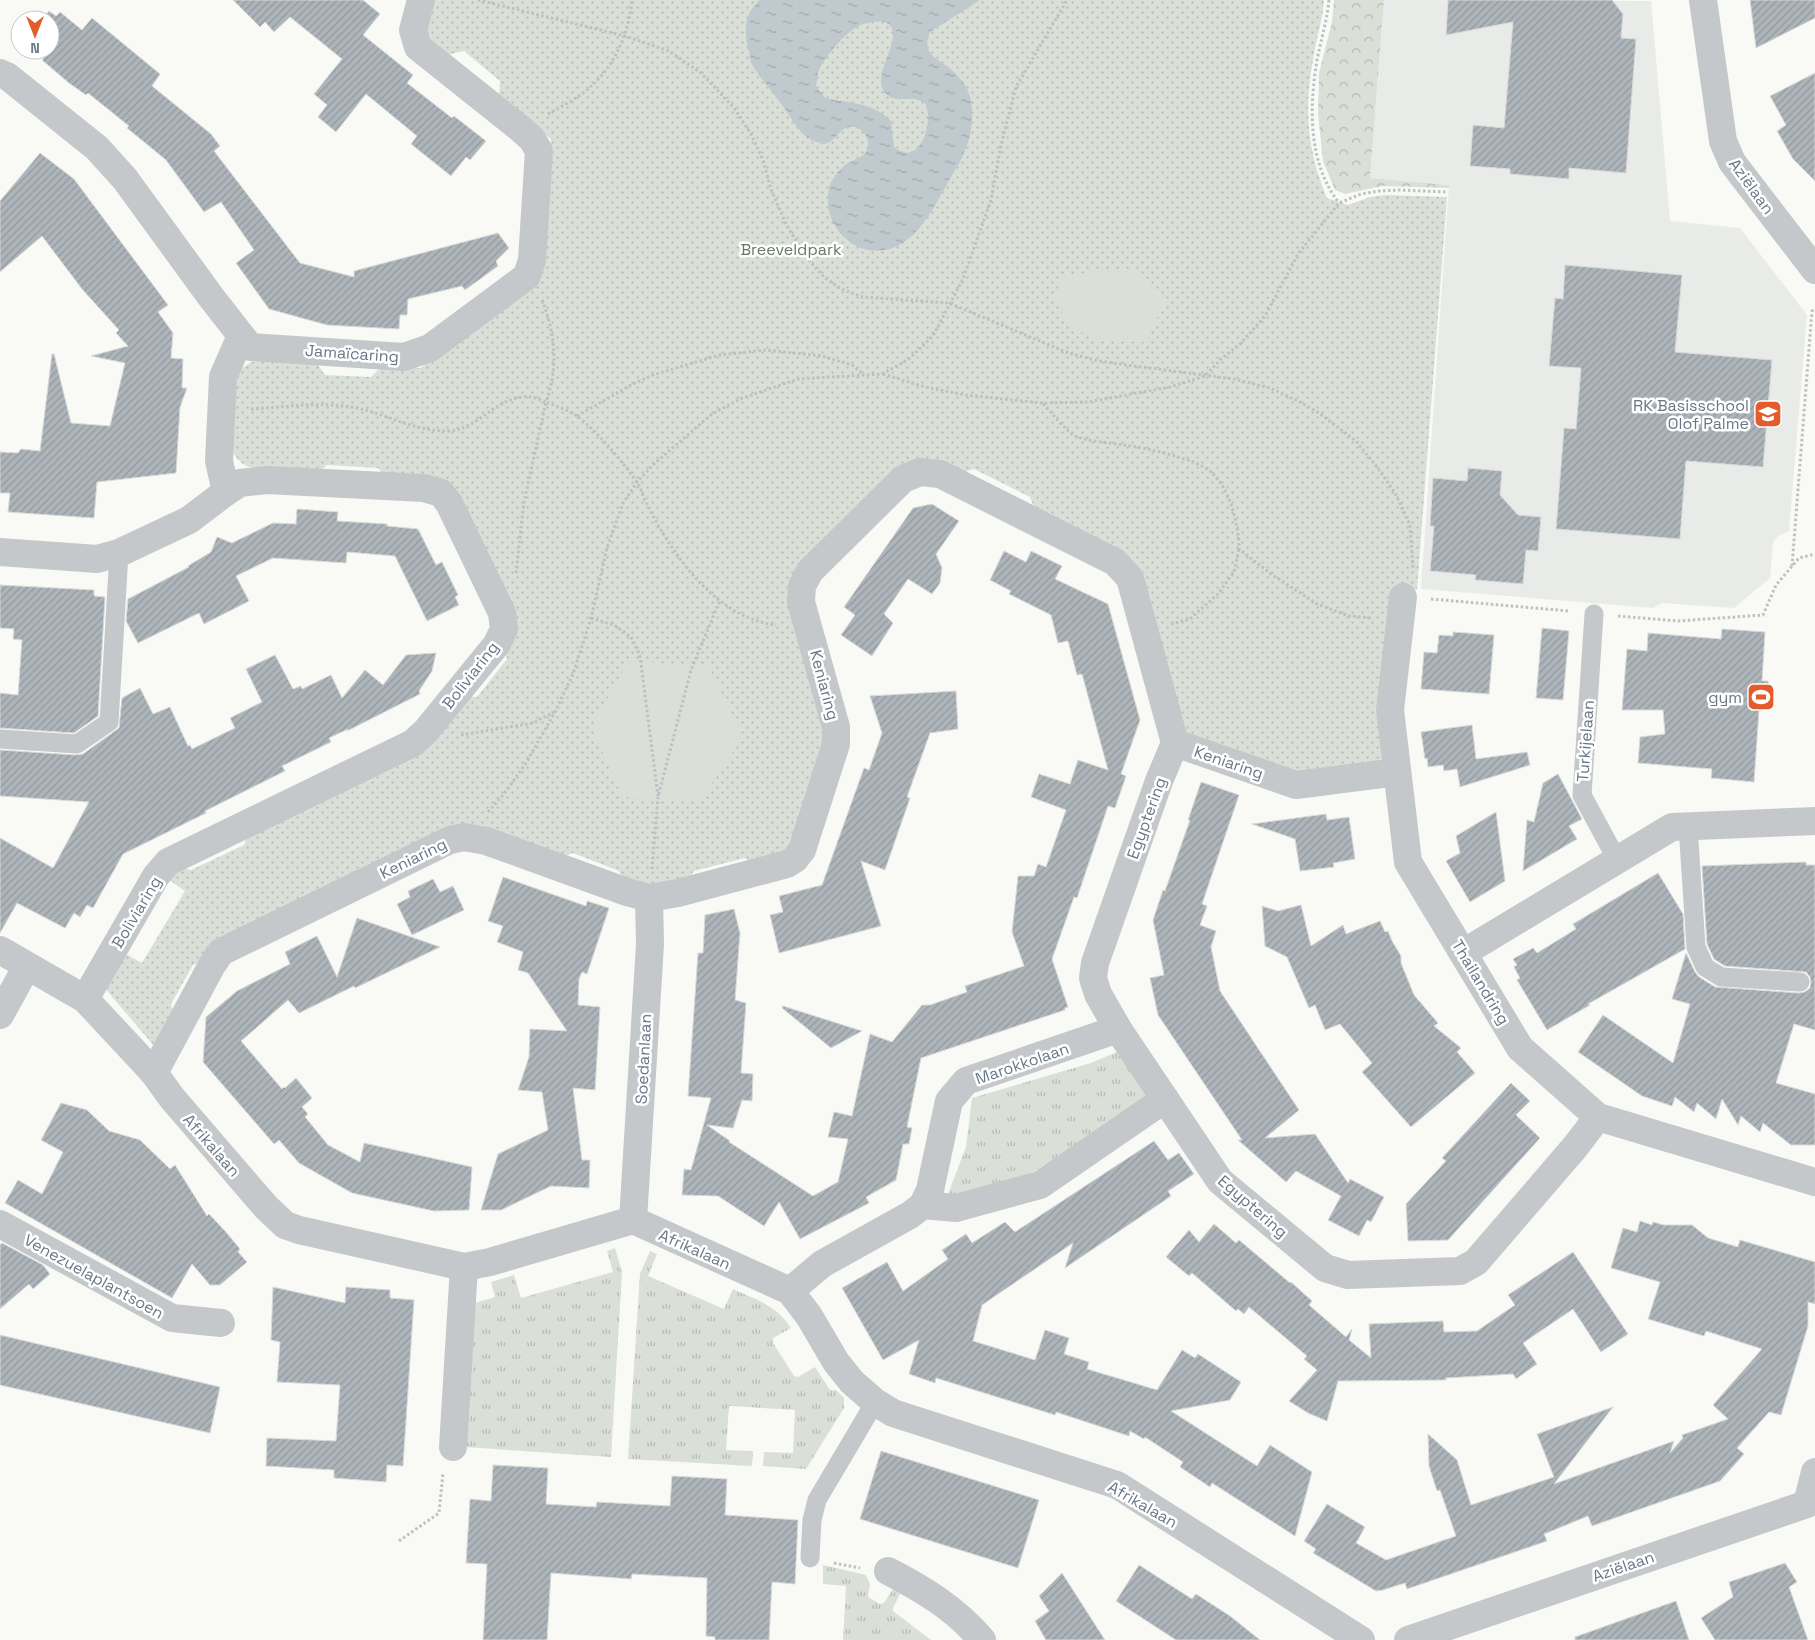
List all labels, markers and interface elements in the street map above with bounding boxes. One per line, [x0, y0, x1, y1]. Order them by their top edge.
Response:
north arrow [10, 10, 60, 60]
text: N [30, 39, 40, 57]
street label: Aziëlaan [1724, 154, 1779, 218]
park label: Breeveldpark [740, 239, 842, 260]
street label: Jamaïcaring [304, 340, 400, 367]
place label: RK Basisschool Olof Palme [1633, 395, 1749, 434]
school or university icon: RK Basisschool Olof Palme [1753, 399, 1783, 429]
street label: Boliviaring [437, 637, 503, 713]
street label: Keniaring [805, 648, 844, 723]
sports icon: gym [1746, 682, 1776, 712]
place label: gym [1708, 687, 1742, 708]
street label: Turkijelaan [1572, 699, 1599, 783]
street label: Keniaring [1191, 741, 1266, 784]
street label: Egyptering [1122, 774, 1171, 862]
street label: Keniaring [376, 833, 450, 884]
street label: Boliviaring [107, 873, 166, 952]
street label: Thailandring [1447, 936, 1514, 1029]
street label: Soedanlaan [631, 1013, 656, 1105]
street label: Marokkolaan [973, 1038, 1072, 1089]
street label: Afrikalaan [179, 1110, 245, 1181]
street label: Egyptering [1213, 1170, 1292, 1242]
street label: Afrikalaan [656, 1224, 734, 1275]
street label: Venezuelaplantsoen [20, 1229, 167, 1324]
street label: Afrikalaan [1104, 1476, 1181, 1533]
street label: Aziëlaan [1590, 1546, 1657, 1587]

